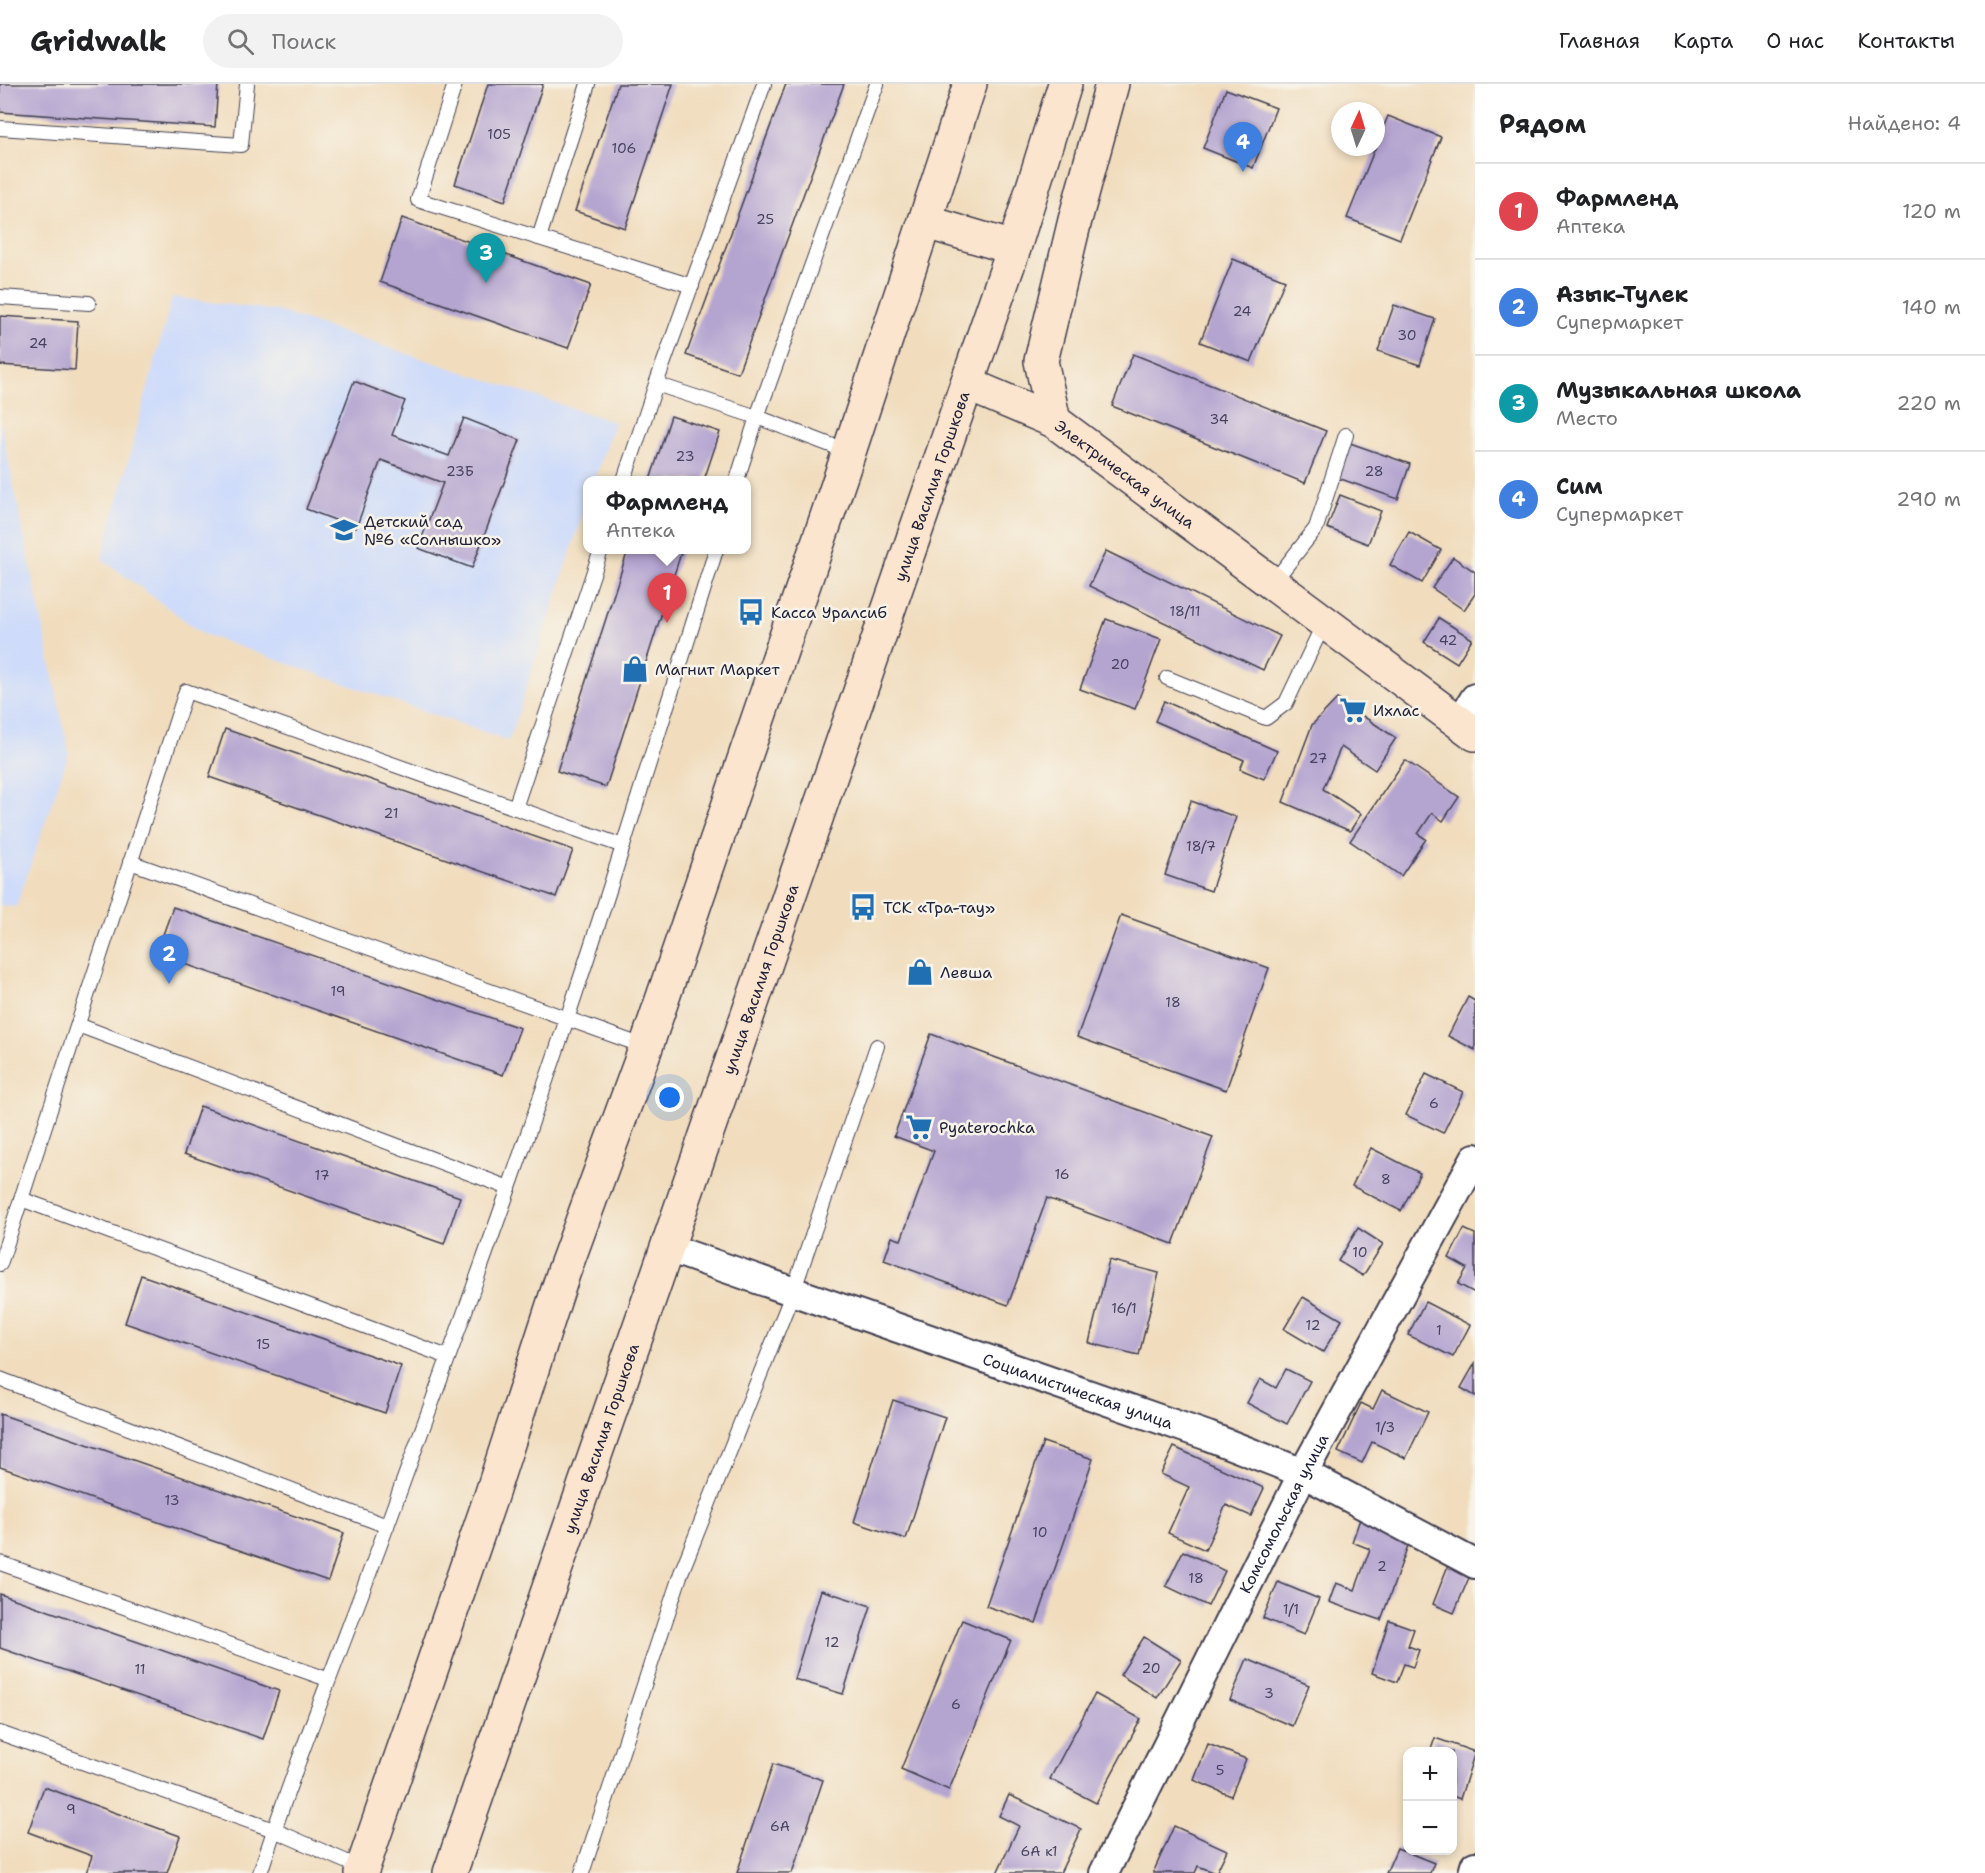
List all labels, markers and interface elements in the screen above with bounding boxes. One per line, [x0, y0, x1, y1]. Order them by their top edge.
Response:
search box [203, 14, 623, 68]
text: Gridwalk [30, 22, 167, 60]
icon: search [224, 25, 257, 58]
text: Поиск [272, 27, 336, 56]
text: Главная [1559, 27, 1640, 55]
text: Карта [1673, 27, 1733, 55]
text: О нас [1766, 27, 1824, 55]
text: Контакты [1857, 27, 1955, 55]
north arrow [1331, 102, 1385, 156]
text: Рядом [1499, 106, 1586, 141]
text: Найдено: 4 [1848, 110, 1961, 136]
pin: 4 [1224, 122, 1262, 172]
house number: 105 [487, 125, 511, 143]
house number: 106 [612, 139, 636, 157]
text: Фармленд [1556, 184, 1678, 213]
text: 1 [1514, 198, 1523, 224]
text: 120 m [1902, 198, 1961, 224]
house number: 25 [756, 210, 774, 228]
text: Аптека [1556, 213, 1625, 239]
pin: 3 [466, 234, 506, 283]
text: Азык-Тулек [1556, 280, 1688, 309]
text: 2 [1512, 294, 1526, 320]
text: 140 m [1902, 294, 1961, 320]
house number: 24 [1233, 302, 1252, 320]
text: Супермаркет [1556, 309, 1683, 335]
house number: 30 [1397, 326, 1417, 344]
house number: 24 [29, 334, 48, 352]
text: Музыкальная школа [1556, 376, 1801, 405]
street label: улица Василия Горшкова [889, 388, 974, 584]
text: 3 [1512, 390, 1526, 416]
text: 220 m [1897, 390, 1961, 416]
text: Место [1556, 405, 1618, 431]
house number: 34 [1209, 410, 1229, 428]
street label: Электрическая улица [1051, 415, 1199, 533]
house number: 23 [676, 447, 694, 465]
house number: 23Б [446, 462, 474, 480]
house number: 28 [1364, 462, 1384, 480]
text: Сим [1556, 472, 1603, 501]
popup [583, 476, 751, 554]
text: 4 [1512, 486, 1526, 512]
text: 290 m [1896, 486, 1961, 512]
text: Фармленд [606, 488, 728, 517]
text: Супермаркет [1556, 501, 1683, 527]
place label: Детский сад №6 «Солнышко» [364, 511, 501, 550]
school or university icon: Детский сад №6 «Солнышко» [329, 515, 359, 545]
text: Аптека [606, 517, 675, 543]
pin: 1 [648, 574, 686, 623]
bus stop icon: Касса Уралсиб [736, 597, 766, 627]
place label: Касса Уралсиб [771, 602, 887, 623]
house number: 18/11 [1169, 602, 1201, 620]
house number: 42 [1439, 631, 1457, 649]
shop icon: Магнит Маркет [620, 654, 650, 684]
house number: 20 [1110, 655, 1130, 673]
place label: Магнит Маркет [655, 659, 780, 680]
supermarket icon: Ихлас [1338, 695, 1368, 725]
place label: Ихлас [1373, 700, 1420, 721]
house number: 27 [1309, 749, 1327, 767]
house number: 21 [384, 804, 398, 822]
house number: 18/7 [1186, 837, 1216, 855]
street label: улица Василия Горшкова [717, 881, 803, 1077]
bus stop icon: ТСК «Тра-тау» [848, 892, 878, 922]
place label: ТСК «Тра-тау» [883, 897, 995, 918]
pin: 2 [150, 934, 188, 984]
shop icon: Левша [905, 957, 935, 987]
place label: Левша [940, 962, 992, 983]
house number: 19 [330, 982, 346, 1000]
house number: 18 [1165, 993, 1181, 1011]
your location [655, 1083, 684, 1112]
house number: 6 [1429, 1094, 1439, 1112]
supermarket icon: Pyaterochka [904, 1112, 934, 1142]
place label: Pyaterochka [939, 1117, 1035, 1138]
house number: 16 [1054, 1165, 1070, 1183]
house number: 17 [315, 1166, 329, 1184]
house number: 8 [1381, 1170, 1391, 1188]
house number: 10 [1352, 1243, 1368, 1261]
house number: 16/1 [1111, 1299, 1137, 1317]
house number: 12 [1306, 1316, 1320, 1334]
house number: 1 [1436, 1321, 1442, 1339]
house number: 15 [256, 1335, 270, 1353]
street label: улица Василия Горшкова [558, 1340, 644, 1536]
street label: Социалистическая улица [980, 1348, 1176, 1434]
house number: 1/3 [1375, 1418, 1395, 1436]
street label: Комсомольская улица [1234, 1430, 1333, 1597]
house number: 13 [165, 1491, 179, 1509]
house number: 10 [1032, 1523, 1048, 1541]
house number: 2 [1377, 1557, 1387, 1575]
house number: 18 [1188, 1569, 1204, 1587]
house number: 1/1 [1283, 1600, 1299, 1618]
house number: 12 [825, 1633, 839, 1651]
house number: 20 [1141, 1659, 1161, 1677]
house number: 11 [134, 1660, 146, 1678]
house number: 3 [1264, 1684, 1274, 1702]
house number: 6 [951, 1695, 961, 1713]
map controls [1403, 1747, 1457, 1855]
button: + [1403, 1747, 1457, 1801]
house number: 5 [1216, 1761, 1224, 1779]
house number: 9 [66, 1800, 76, 1818]
button: − [1403, 1801, 1457, 1855]
house number: 6А [770, 1817, 790, 1835]
house number: 6А к1 [1020, 1842, 1058, 1860]

